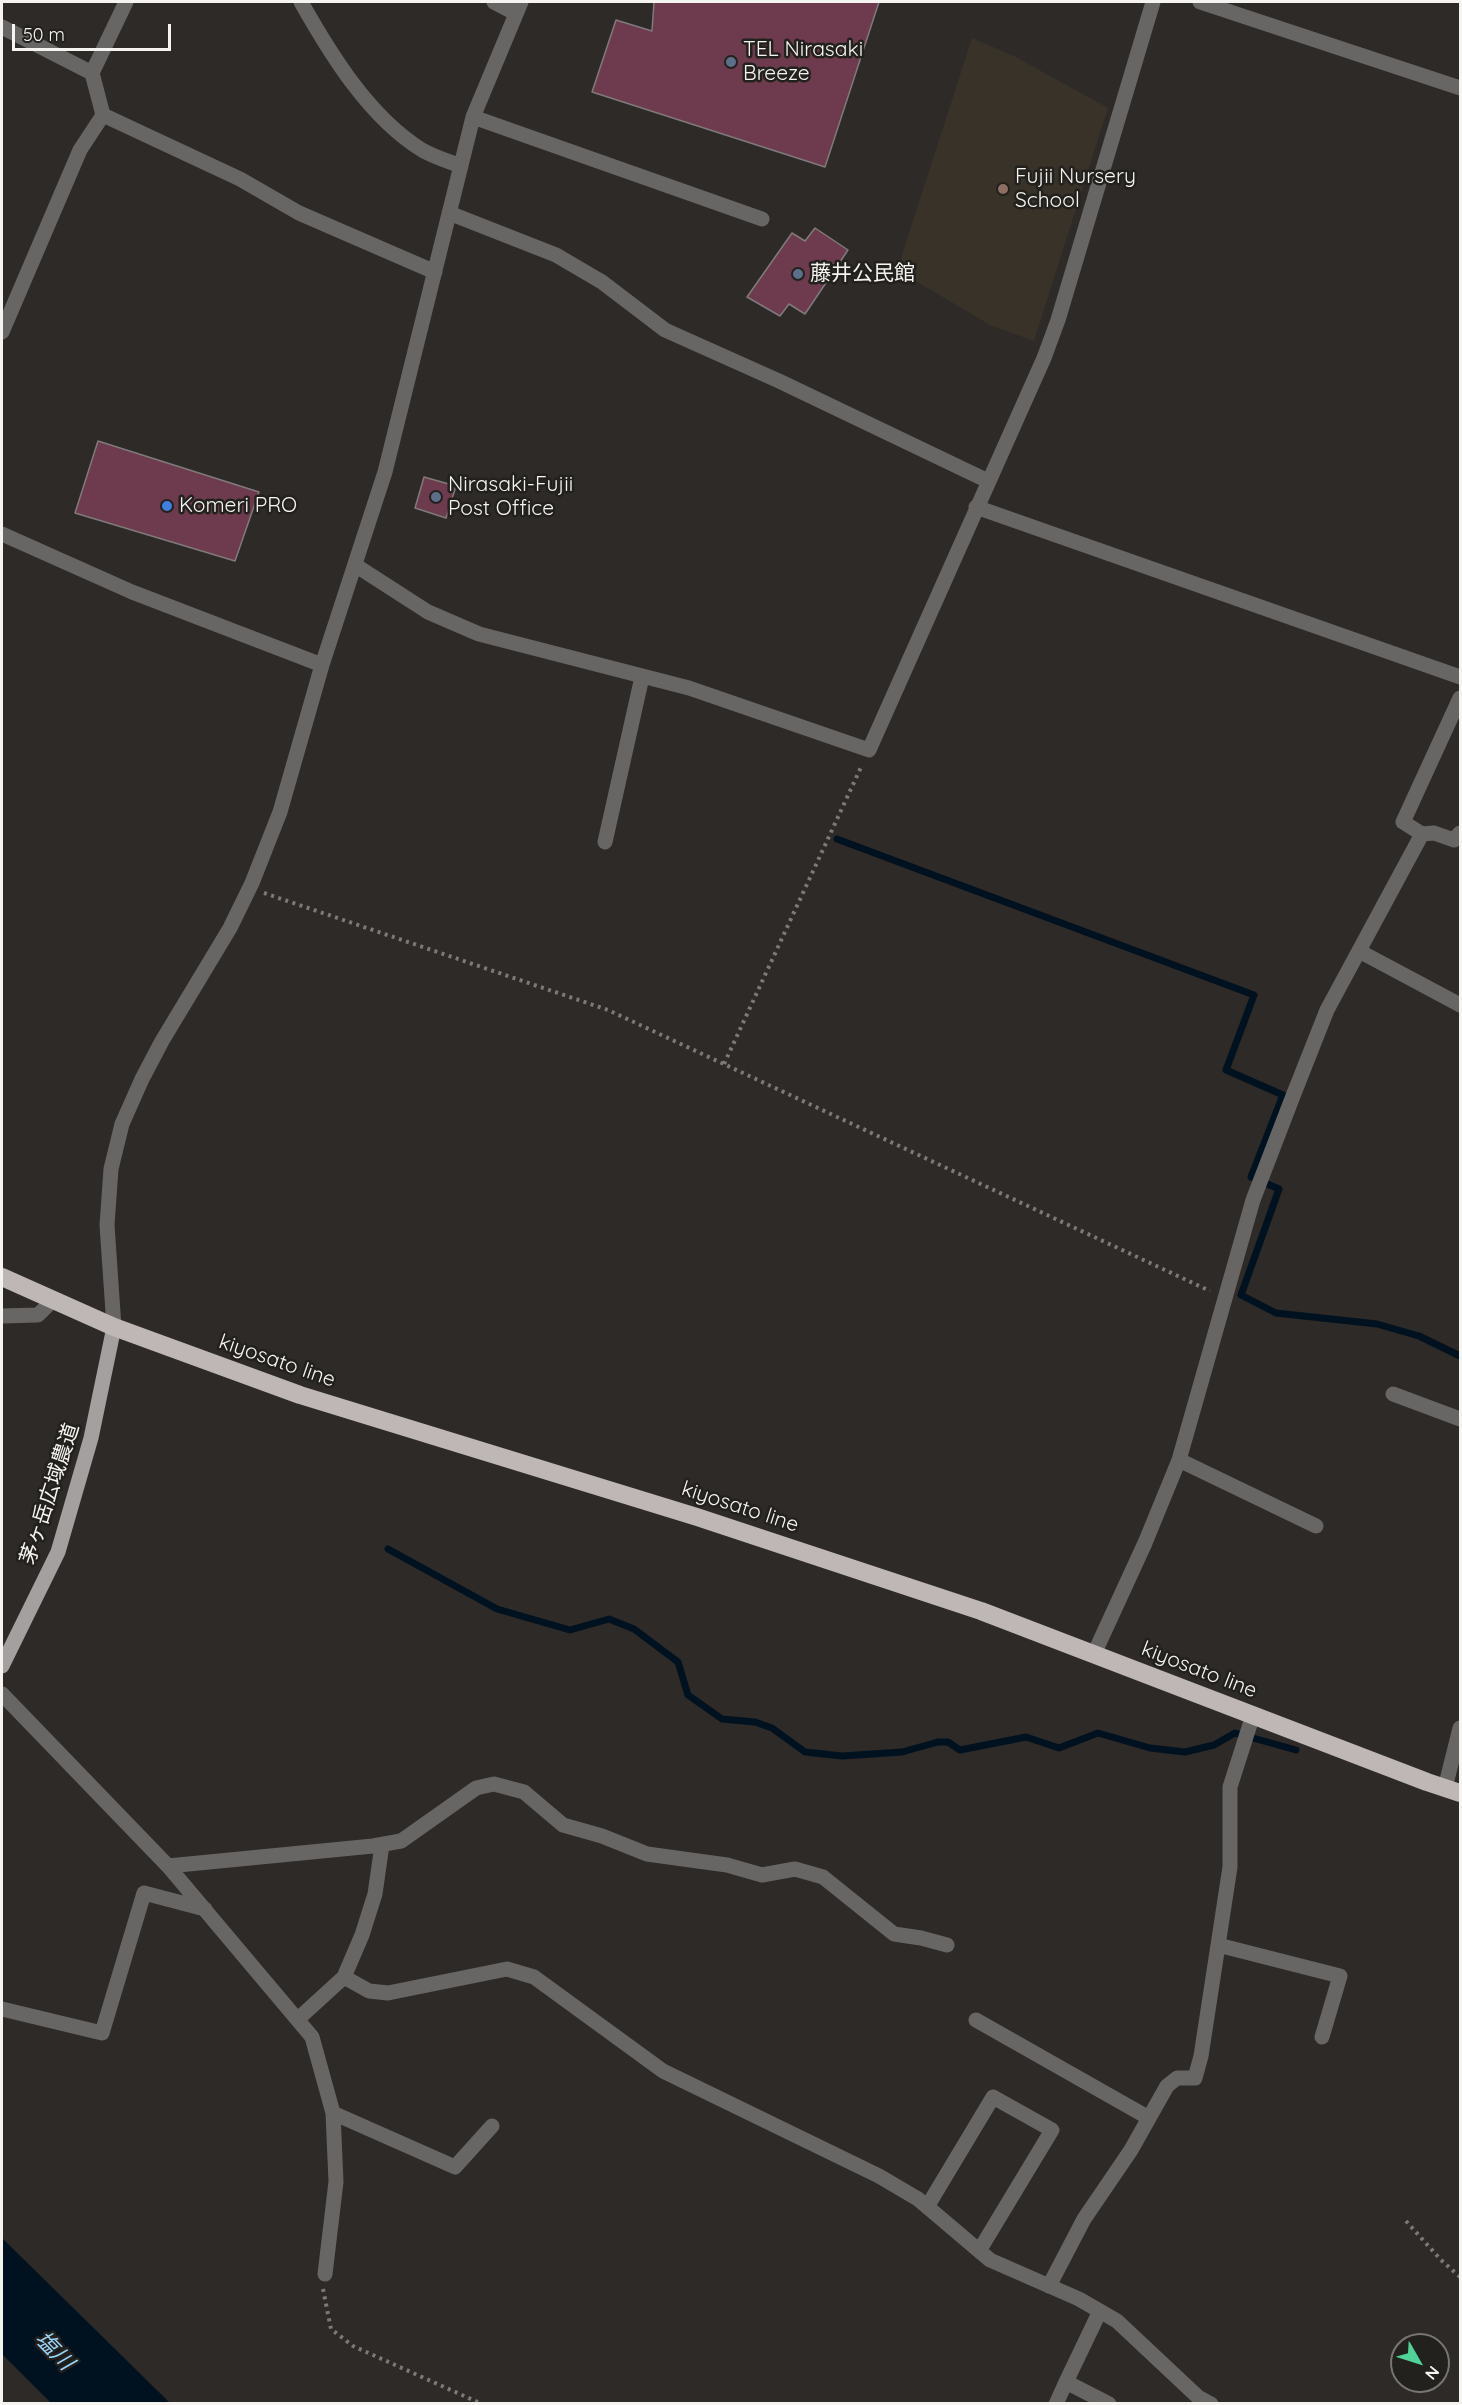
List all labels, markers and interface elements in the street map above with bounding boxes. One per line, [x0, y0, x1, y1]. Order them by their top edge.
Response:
scale bar [15, 12, 174, 50]
text: 50 m [23, 23, 65, 46]
place label: TEL Nirasaki Breeze [743, 37, 863, 87]
marker: TEL Nirasaki Breeze [724, 55, 738, 69]
place label: Fujii Nursery School [1015, 164, 1136, 214]
marker: Fujii Nursery School [996, 182, 1010, 196]
place label: 藤井公民館 [810, 261, 915, 287]
marker: 藤井公民館 [791, 267, 805, 281]
place label: Nirasaki-Fujii Post Office [448, 472, 573, 522]
marker: Nirasaki-Fujii Post Office [429, 490, 443, 504]
place label: Komeri PRO [179, 493, 297, 519]
marker: Komeri PRO [160, 499, 174, 513]
street label: kiyosato line [215, 1329, 339, 1393]
street label: 茅ヶ岳広域農道 [15, 1420, 85, 1568]
street label: kiyosato line [678, 1476, 802, 1538]
street label: kiyosato line [1138, 1636, 1260, 1704]
water label: 塩川 [29, 2326, 79, 2376]
north arrow [1390, 2333, 1450, 2393]
text: N [1421, 2362, 1444, 2384]

